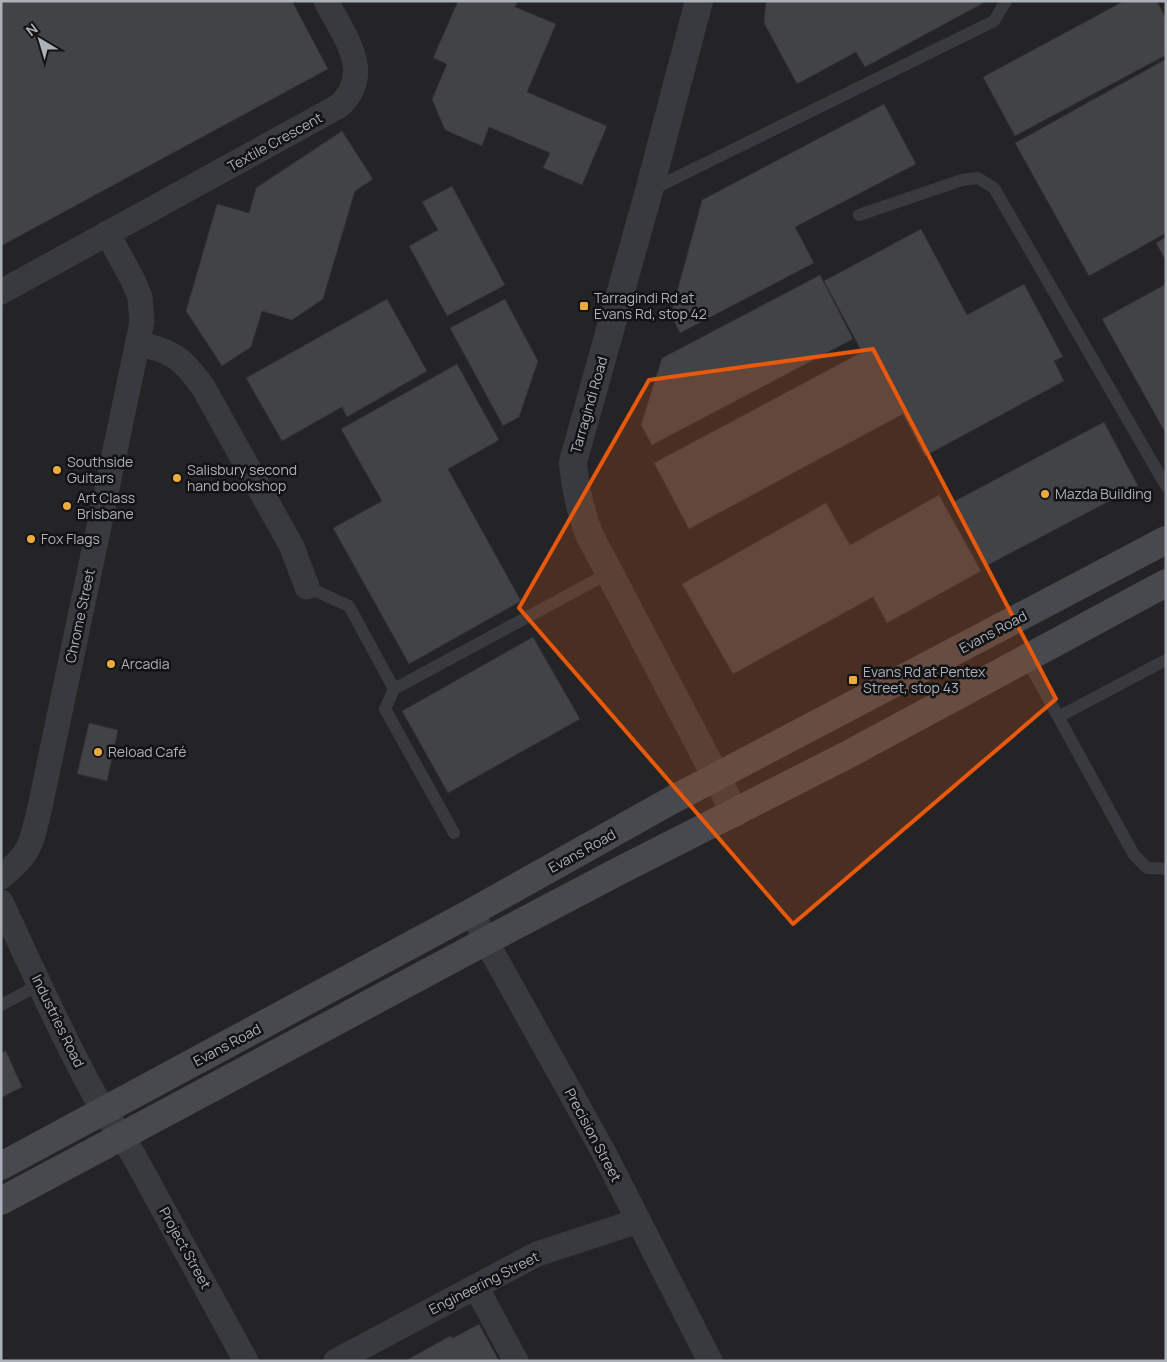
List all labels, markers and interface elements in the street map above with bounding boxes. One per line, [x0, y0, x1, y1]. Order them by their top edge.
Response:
north arrow [15, 15, 65, 65]
text: N [22, 19, 42, 40]
street label: Textile Crescent [224, 107, 326, 175]
place label: Tarragindi Rd at Evans Rd, stop 42 [594, 288, 707, 323]
marker: Tarragindi Rd at Evans Rd, stop 42 [578, 300, 590, 312]
street label: Tarragindi Road [566, 354, 611, 456]
place label: Southside Guitars [67, 452, 133, 487]
place label: Salisbury second hand bookshop [187, 460, 297, 495]
marker: Southside Guitars [51, 464, 63, 476]
marker: Salisbury second hand bookshop [171, 472, 183, 484]
place label: Mazda Building [1055, 484, 1152, 503]
place label: Art Class Brisbane [77, 488, 135, 523]
marker: Mazda Building [1039, 488, 1051, 500]
marker: Art Class Brisbane [61, 500, 73, 512]
place label: Fox Flags [41, 529, 100, 548]
marker: Fox Flags [25, 533, 37, 545]
street label: Chrome Street [60, 567, 99, 665]
street label: Evans Road [956, 606, 1030, 657]
place label: Arcadia [121, 654, 170, 673]
marker: Arcadia [105, 658, 117, 670]
place label: Evans Rd at Pentex Street, stop 43 [863, 662, 986, 697]
marker: Evans Rd at Pentex Street, stop 43 [847, 674, 859, 686]
place label: Reload Café [108, 742, 186, 761]
marker: Reload Café [92, 746, 104, 758]
street label: Evans Road [545, 824, 619, 877]
street label: Industries Road [28, 971, 89, 1070]
street label: Evans Road [190, 1019, 264, 1070]
street label: Precision Street [561, 1085, 626, 1185]
street label: Project Street [155, 1204, 216, 1292]
street label: Engineering Street [425, 1246, 542, 1319]

